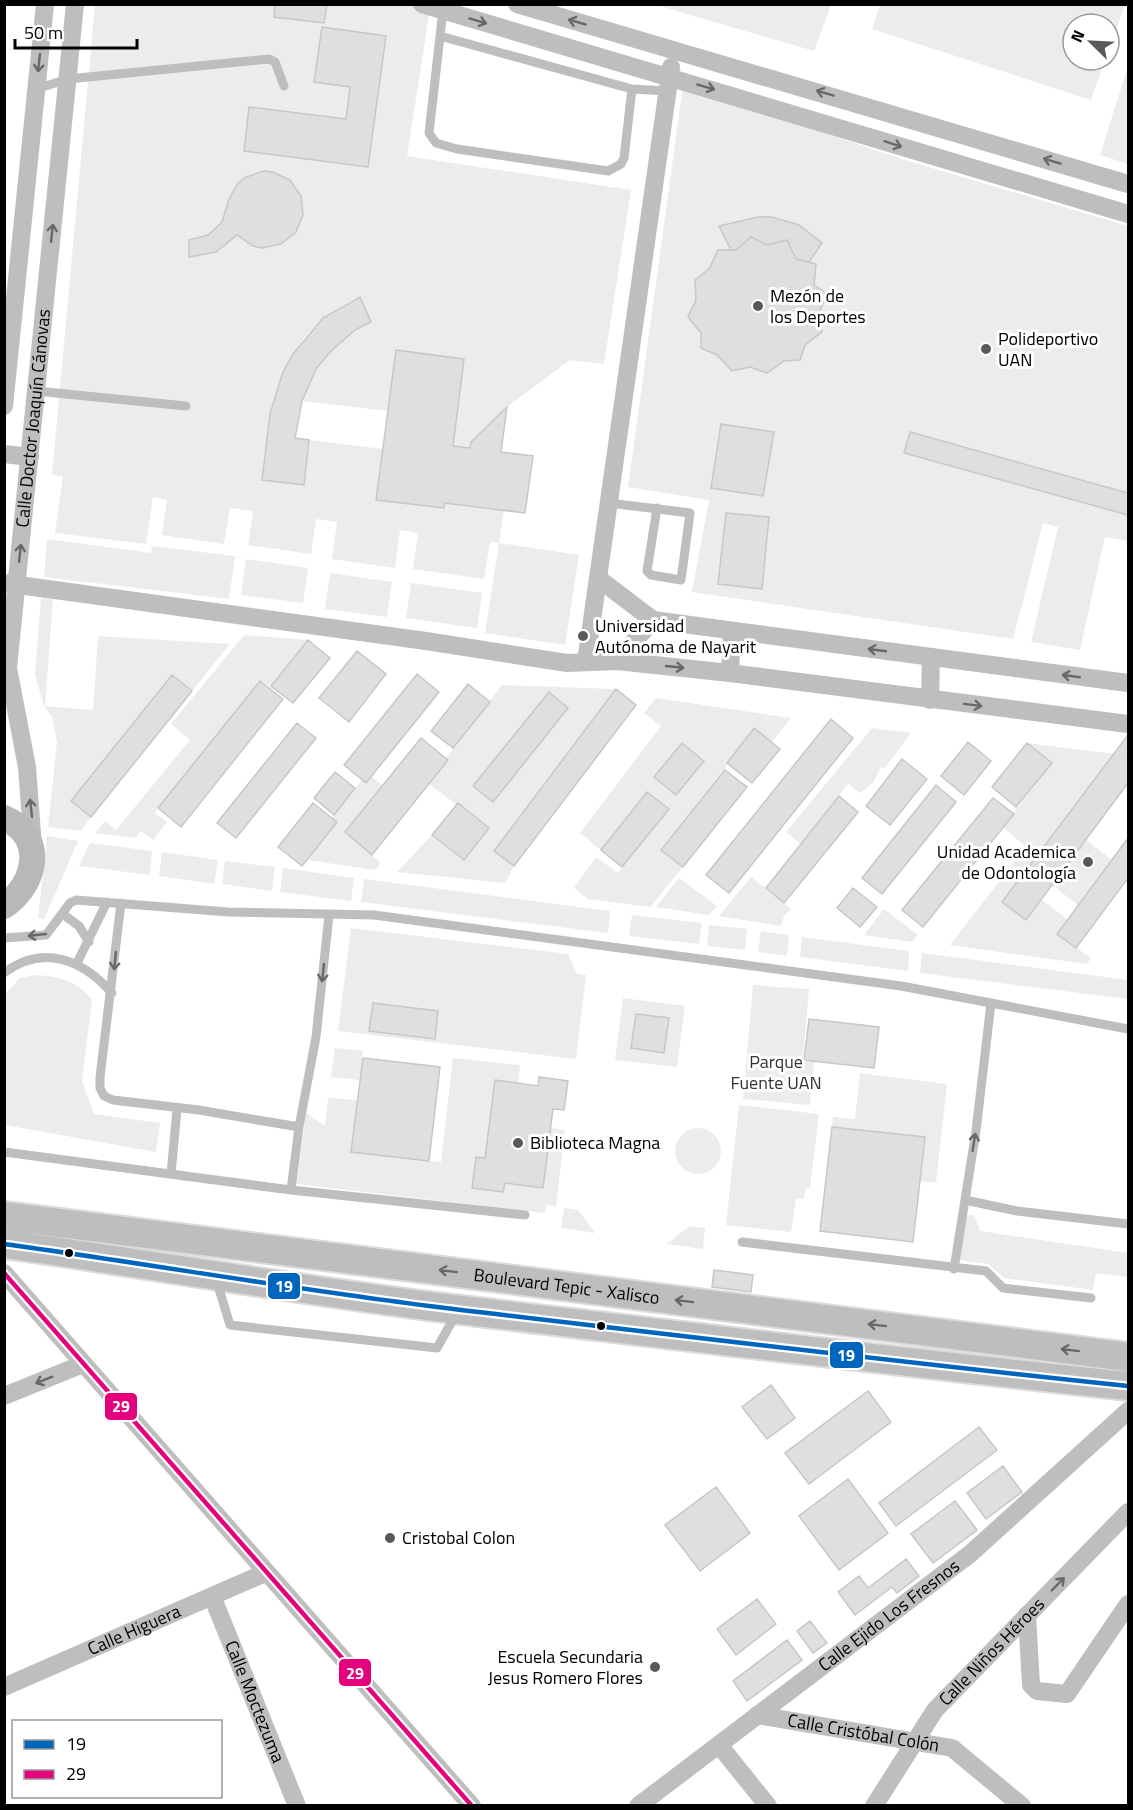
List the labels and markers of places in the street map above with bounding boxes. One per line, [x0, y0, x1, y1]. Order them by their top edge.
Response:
place label: Mezón de los Deportes [770, 282, 866, 330]
marker: Mezón de los Deportes [751, 299, 765, 313]
place label: Polideportivo UAN [998, 325, 1098, 373]
marker: Polideportivo UAN [979, 342, 993, 356]
place label: Universidad Autónoma de Nayarit [595, 612, 757, 660]
marker: Universidad Autónoma de Nayarit [576, 629, 590, 643]
place label: Unidad Academica de Odontología [937, 838, 1076, 886]
marker: Unidad Academica de Odontología [1081, 855, 1095, 869]
place label: Biblioteca Magna [530, 1129, 660, 1156]
marker: Biblioteca Magna [511, 1136, 525, 1150]
unlabelled marker [63, 1247, 75, 1259]
unlabelled marker [595, 1320, 607, 1332]
place label: Cristobal Colon [402, 1524, 515, 1551]
marker: Cristobal Colon [383, 1531, 397, 1545]
place label: Escuela Secundaria Jesus Romero Flores [488, 1643, 643, 1691]
marker: Escuela Secundaria Jesus Romero Flores [648, 1660, 662, 1674]

